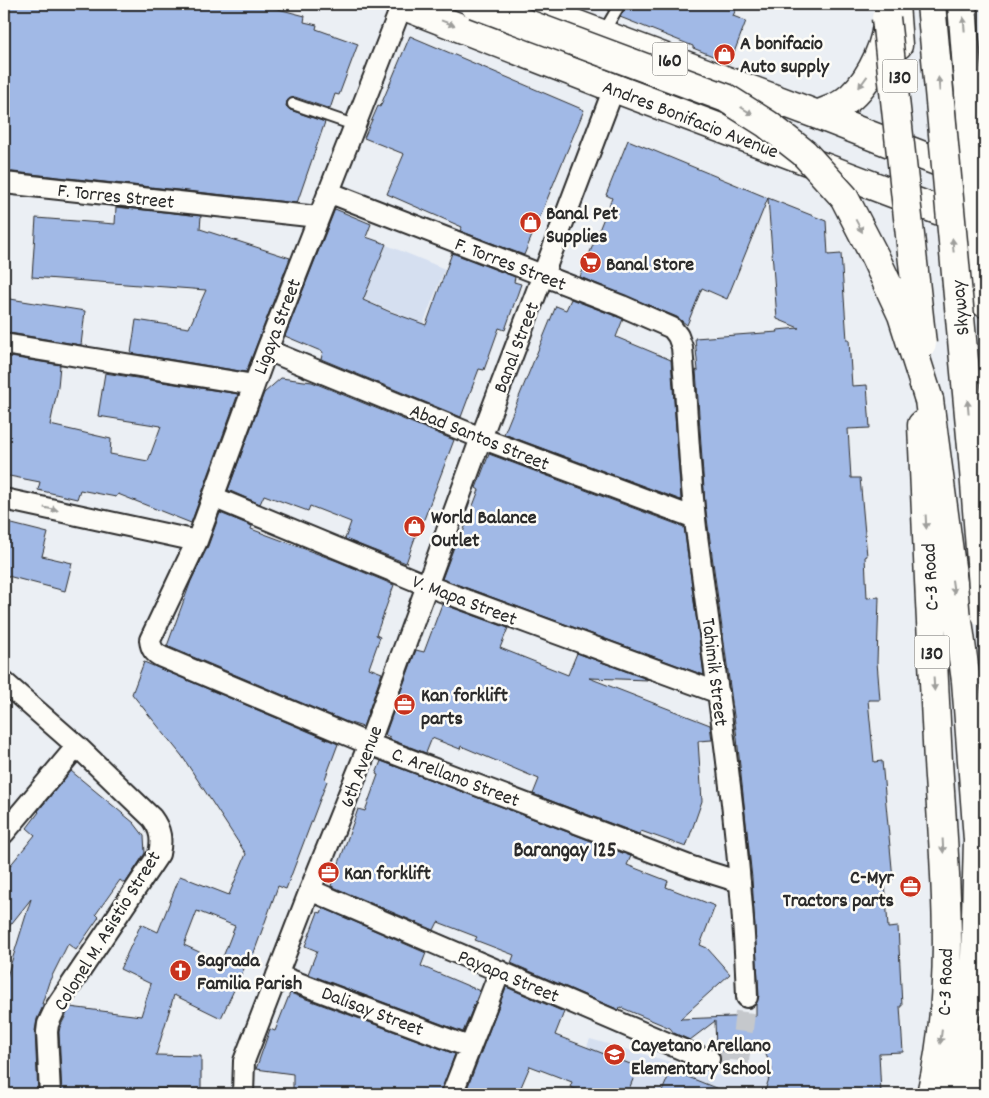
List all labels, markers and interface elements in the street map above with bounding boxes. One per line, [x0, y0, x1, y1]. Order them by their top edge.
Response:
one-way arrow [960, 15, 968, 31]
one-way arrow [440, 20, 455, 27]
place label: A bonifacio Auto supply [740, 31, 830, 82]
road number: 160 [652, 42, 688, 76]
shop icon: A bonifacio Auto supply [712, 42, 736, 66]
road number: 130 [882, 59, 918, 92]
street label: Andres Bonifacio Avenue [598, 74, 782, 167]
one-way arrow [858, 75, 868, 89]
one-way arrow [934, 75, 942, 91]
one-way arrow [741, 107, 754, 116]
street label: F. Torres Street [56, 178, 175, 218]
place label: Banal Pet Supplies [546, 201, 619, 252]
shop icon: Banal Pet Supplies [518, 211, 542, 235]
one-way arrow [855, 219, 863, 233]
street label: F. Torres Street [450, 232, 570, 300]
one-way arrow [949, 237, 957, 253]
supermarket icon: Banal Store [578, 251, 602, 275]
place label: Banal Store [606, 252, 694, 280]
street label: Ligaya Street [248, 275, 310, 379]
street label: Skyway [946, 278, 978, 337]
street label: Banal Street [488, 299, 548, 398]
street label: Abad Santos Street [405, 398, 553, 480]
one-way arrow [964, 399, 972, 415]
one-way arrow [44, 505, 59, 513]
place label: World Balance Outlet [431, 505, 537, 556]
one-way arrow [923, 514, 931, 530]
shop icon: World Balance Outlet [403, 515, 427, 539]
street label: C-3 Road [916, 542, 948, 611]
street label: V. Mapa Street [407, 569, 520, 635]
one-way arrow [950, 579, 958, 595]
street label: Tahimik Street [692, 617, 734, 728]
road number: 130 [914, 636, 950, 669]
one-way arrow [930, 676, 938, 692]
place label: Kan forklift parts [421, 683, 508, 734]
office icon: Kan forklift parts [393, 693, 417, 717]
street label: 6th Avenue [334, 722, 391, 812]
street label: C. Arellano Street [387, 742, 523, 816]
district label: Barangay 125 [513, 837, 617, 867]
one-way arrow [940, 838, 948, 854]
street label: Colonel M. Asistio Street [48, 846, 169, 1017]
office icon: Kan forklift [316, 860, 340, 884]
place label: Kan forklift [344, 861, 431, 889]
place label: C-Myr Tractors parts [783, 865, 895, 916]
office icon: C-Myr Tractors parts [898, 875, 922, 899]
street label: Payapa Street [453, 944, 563, 1012]
place label: Sagrada Familia Parish [197, 948, 302, 999]
street label: C-3 Road [932, 948, 962, 1016]
church icon: Sagrada Familia Parish [169, 959, 193, 983]
street label: Dalisay Street [317, 981, 427, 1045]
one-way arrow [937, 1029, 945, 1045]
place label: Cayetano Arellano Elementary School [631, 1033, 771, 1084]
school or university icon: Cayetano Arellano Elementary School [603, 1043, 627, 1067]

